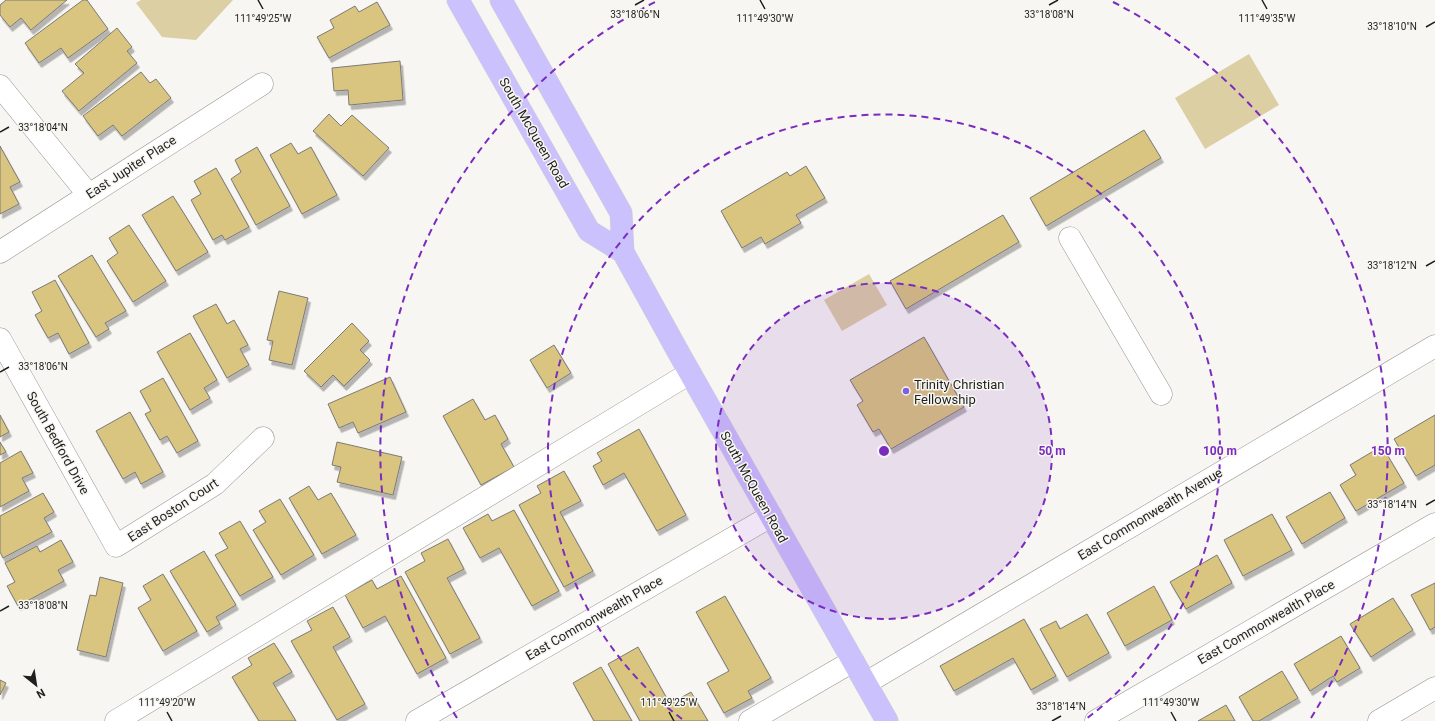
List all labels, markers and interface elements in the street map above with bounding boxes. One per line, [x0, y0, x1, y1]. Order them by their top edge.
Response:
text: 33°18'06"N [610, 9, 660, 20]
text: 33°18'08"N [1024, 9, 1074, 20]
text: 111°49'25"W [235, 13, 292, 24]
text: 111°49'30"W [737, 13, 794, 24]
text: 111°49'35"W [1239, 13, 1296, 24]
text: 33°18'10"N [1367, 21, 1417, 32]
street label: South McQueen Road [496, 75, 572, 191]
text: 33°18'04"N [18, 122, 68, 133]
street label: East Jupiter Place [83, 132, 179, 202]
text: 33°18'12"N [1367, 260, 1417, 271]
text: 33°18'06"N [18, 361, 68, 372]
place label: Trinity Christian Fellowship [914, 377, 1004, 407]
marker: Trinity Christian Fellowship [901, 386, 911, 396]
street label: South Bedford Drive [24, 389, 93, 497]
street label: South McQueen Road [717, 429, 791, 545]
centre of rings [877, 444, 891, 458]
text: 50 m [1038, 444, 1066, 458]
text: 100 m [1203, 444, 1237, 458]
text: 150 m [1371, 444, 1405, 458]
street label: East Commonwealth Avenue [1075, 465, 1225, 563]
street label: East Boston Court [125, 475, 221, 545]
text: 33°18'14"N [1367, 499, 1417, 510]
street label: East Commonwealth Place [523, 573, 665, 663]
street label: East Commonwealth Place [1195, 577, 1337, 667]
text: 33°18'08"N [18, 600, 68, 611]
north arrow [16, 665, 56, 705]
text: N [34, 686, 47, 701]
text: 111°49'20"W [139, 697, 196, 708]
text: 111°49'25"W [641, 697, 698, 708]
text: 111°49'30"W [1143, 697, 1200, 708]
text: 33°18'14"N [1036, 701, 1086, 712]

